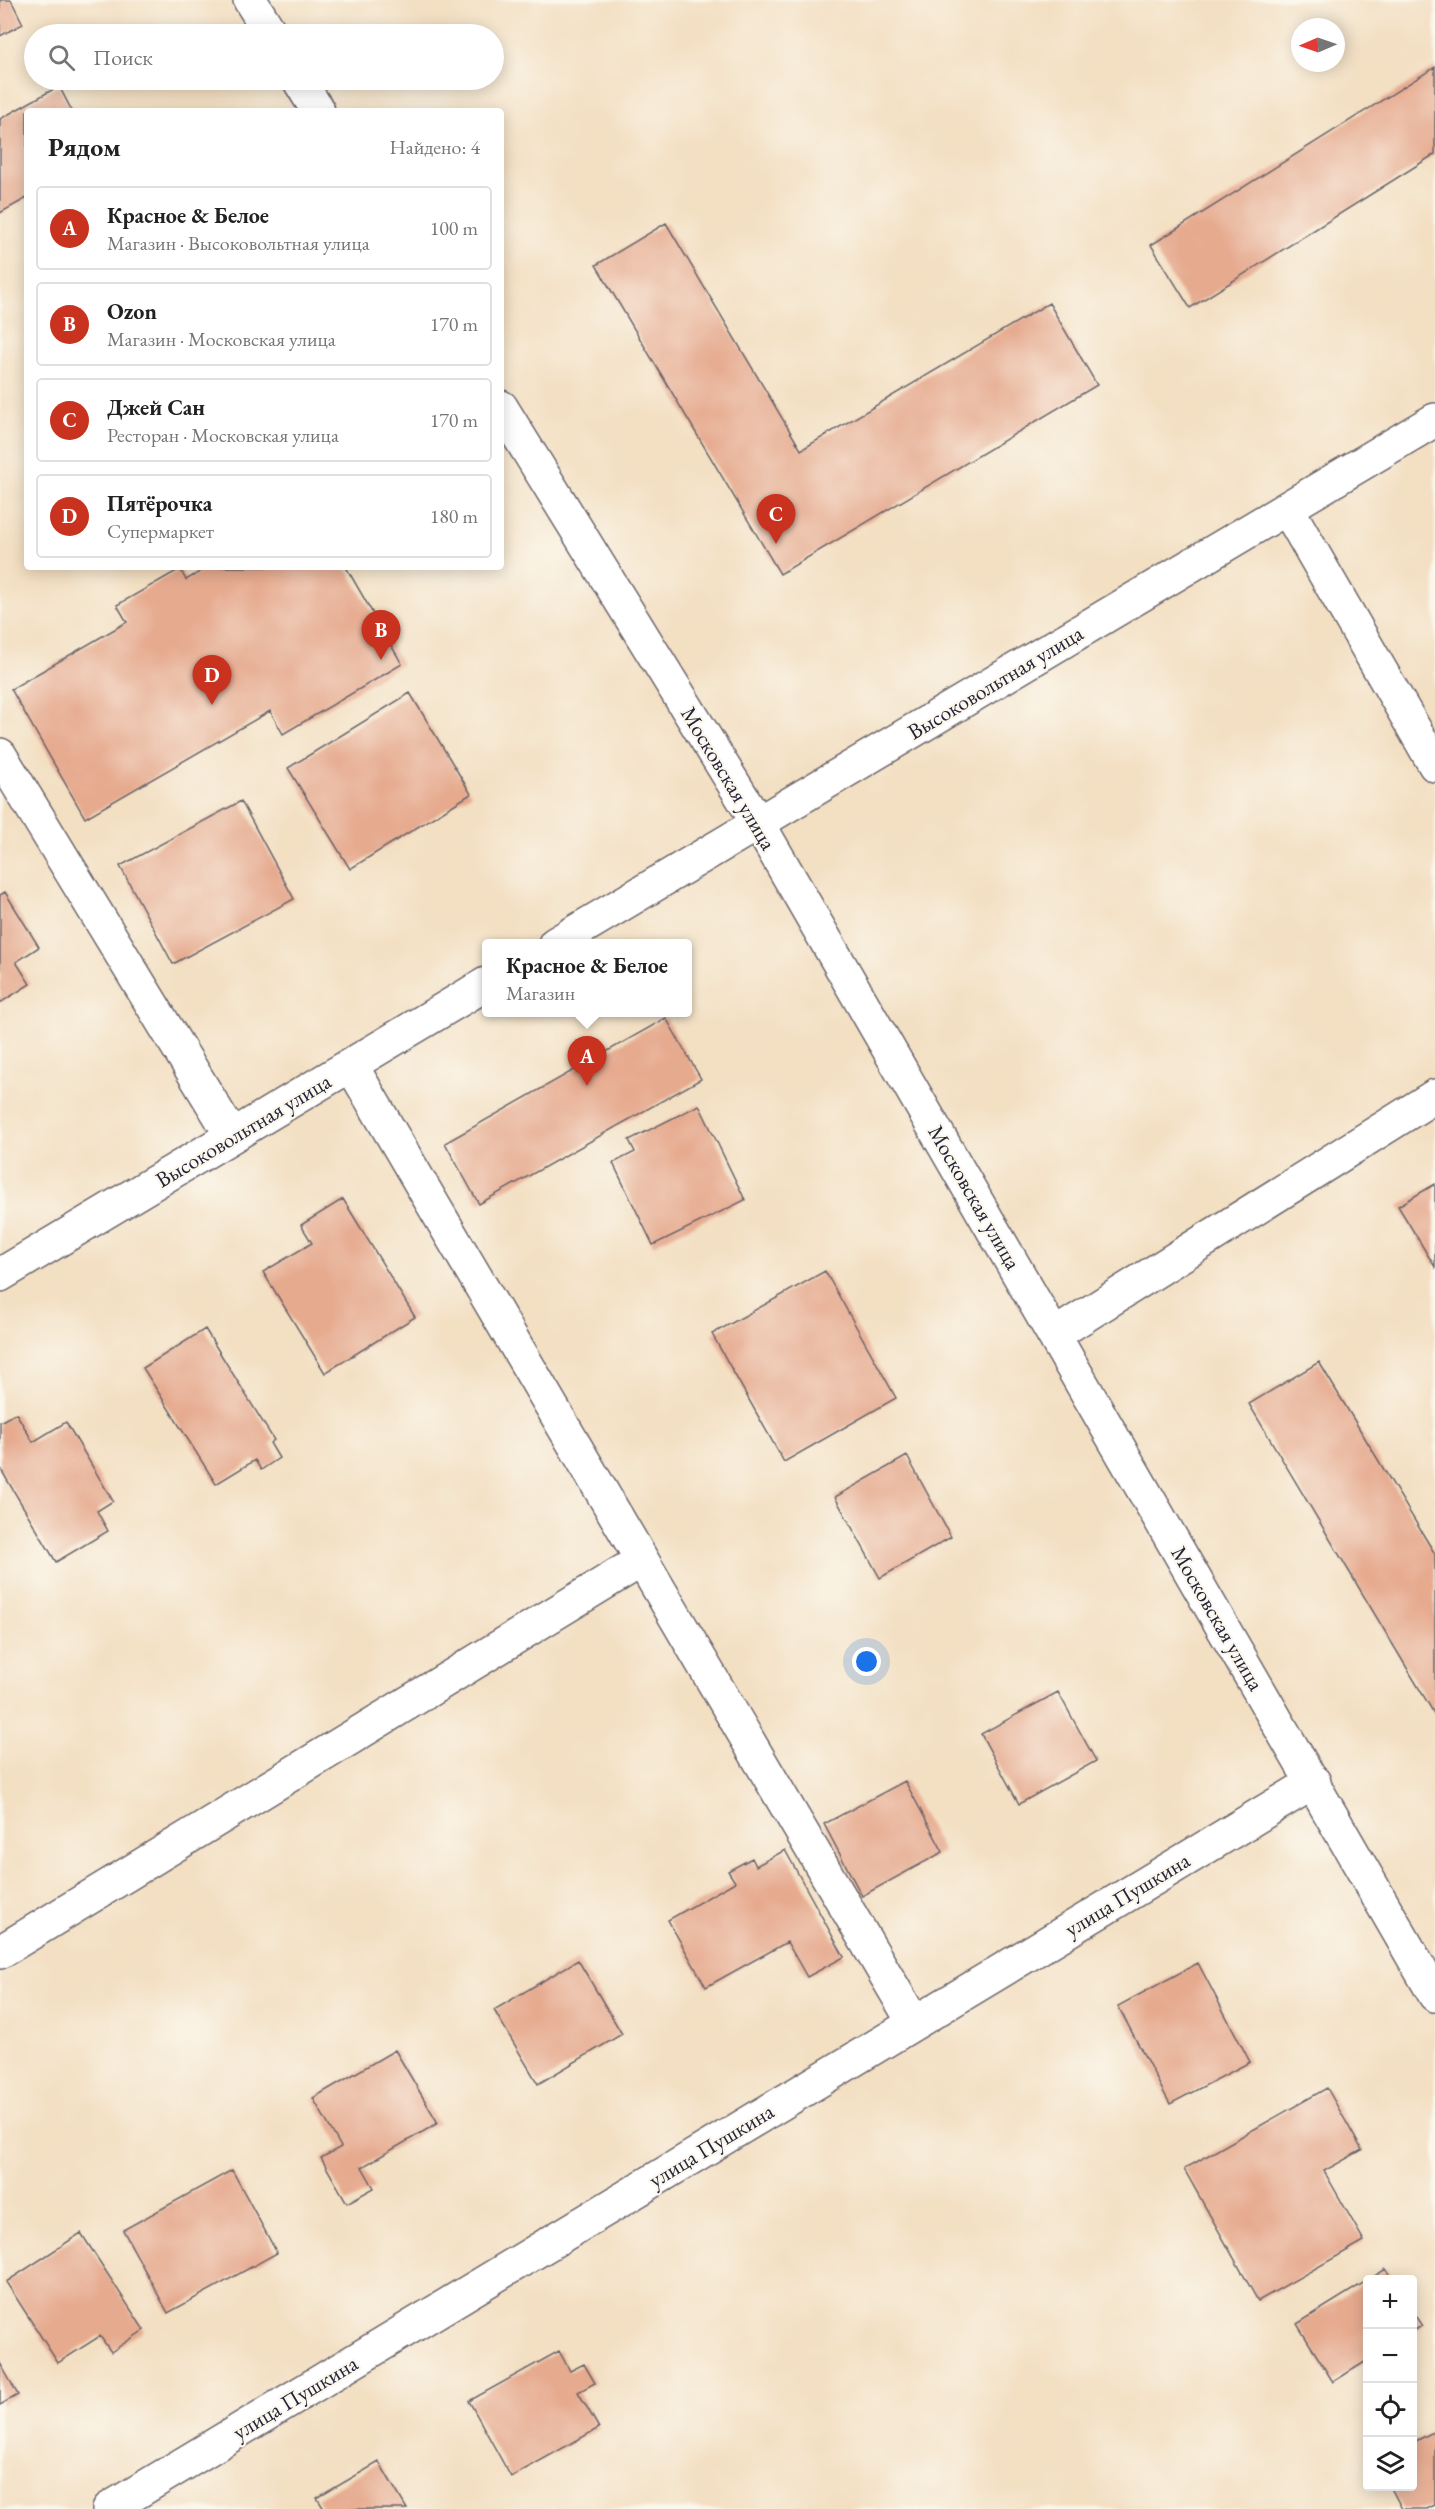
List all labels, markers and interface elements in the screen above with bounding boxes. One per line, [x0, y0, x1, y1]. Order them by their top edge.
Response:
north arrow [1291, 18, 1345, 72]
search box [24, 24, 504, 90]
icon: search [45, 41, 78, 74]
text: Поиск [93, 43, 153, 72]
text: Рядом [48, 130, 121, 164]
text: Найдено: 4 [389, 134, 480, 160]
text: Красное & Белое [107, 201, 269, 230]
text: A [62, 215, 77, 241]
text: 100 m [430, 215, 478, 241]
text: Магазин · Высоковольтная улица [107, 230, 370, 256]
text: Ozon [107, 297, 157, 326]
text: B [63, 311, 76, 337]
text: 170 m [430, 311, 478, 337]
text: Магазин · Московская улица [107, 326, 336, 352]
text: Джей Сан [107, 393, 205, 422]
text: C [62, 407, 77, 433]
text: 170 m [430, 407, 478, 433]
text: Ресторан · Московская улица [107, 422, 339, 448]
text: Пятёрочка [107, 489, 212, 518]
pin: C [756, 494, 796, 544]
text: D [62, 503, 77, 529]
text: 180 m [430, 503, 478, 529]
text: Супермаркет [107, 518, 214, 544]
pin: B [362, 610, 400, 660]
street label: Высоковольтная улица [902, 618, 1089, 746]
pin: D [192, 656, 232, 705]
street label: Московская улица [674, 701, 783, 856]
popup [482, 939, 692, 1017]
text: Красное & Белое [506, 951, 668, 980]
text: Магазин [506, 980, 575, 1006]
pin: A [568, 1036, 606, 1086]
street label: Высоковольтная улица [150, 1066, 337, 1194]
street label: Московская улица [921, 1120, 1028, 1275]
street label: Московская улица [1164, 1541, 1271, 1696]
your location [852, 1647, 881, 1676]
street label: улица Пушкина [1059, 1846, 1195, 1943]
street label: улица Пушкина [643, 2097, 779, 2194]
map controls [1363, 2275, 1417, 2491]
button: + [1363, 2275, 1417, 2329]
button: − [1363, 2329, 1417, 2383]
street label: улица Пушкина [227, 2349, 363, 2446]
button: locate [1363, 2383, 1417, 2437]
button: layers [1363, 2437, 1417, 2491]

